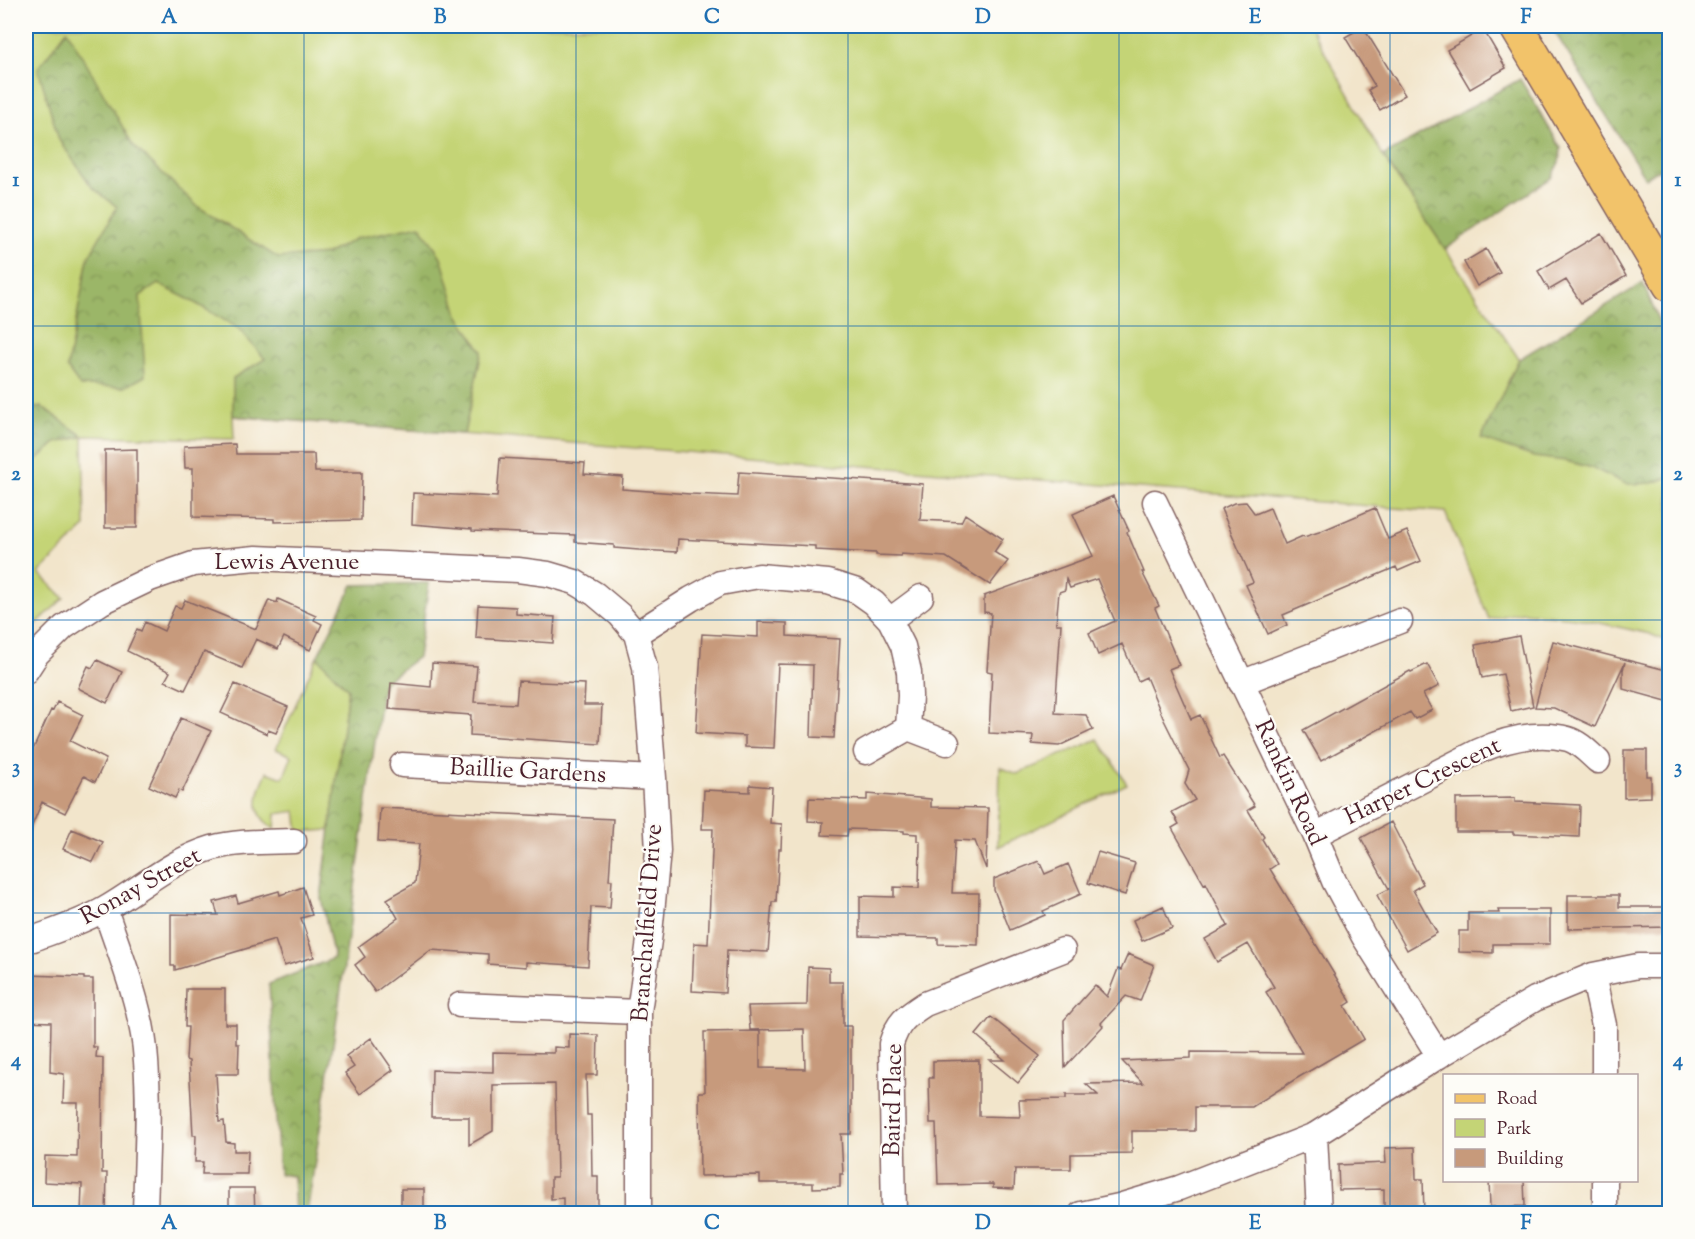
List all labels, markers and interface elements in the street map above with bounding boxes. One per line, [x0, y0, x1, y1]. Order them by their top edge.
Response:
text: A [161, 4, 178, 33]
text: B [434, 4, 447, 33]
text: C [704, 4, 720, 33]
text: D [975, 4, 991, 33]
text: E [1249, 4, 1262, 33]
text: F [1520, 4, 1532, 33]
text: 1 [13, 167, 20, 196]
text: 1 [1675, 167, 1682, 196]
text: 2 [11, 461, 21, 490]
text: 2 [1673, 461, 1683, 490]
street label: Lewis Avenue [215, 546, 359, 580]
street label: Rankin Road [1245, 714, 1333, 852]
street label: Harper Crescent [1339, 729, 1507, 835]
street label: Baillie Gardens [449, 751, 607, 793]
text: 3 [12, 754, 20, 783]
text: 3 [1674, 754, 1682, 783]
street label: Branchalfield Drive [624, 823, 672, 1023]
street label: Ronay Street [74, 840, 208, 934]
street label: Baird Place [876, 1043, 912, 1157]
text: 4 [10, 1047, 21, 1076]
text: 4 [1672, 1047, 1683, 1076]
legend [1443, 1074, 1638, 1182]
text: Road [1497, 1087, 1537, 1113]
text: Park [1497, 1117, 1532, 1143]
text: Building [1497, 1147, 1563, 1173]
text: A [161, 1210, 178, 1239]
text: B [434, 1210, 447, 1239]
text: C [704, 1210, 720, 1239]
text: D [975, 1210, 991, 1239]
text: E [1249, 1210, 1262, 1239]
text: F [1520, 1210, 1532, 1239]

